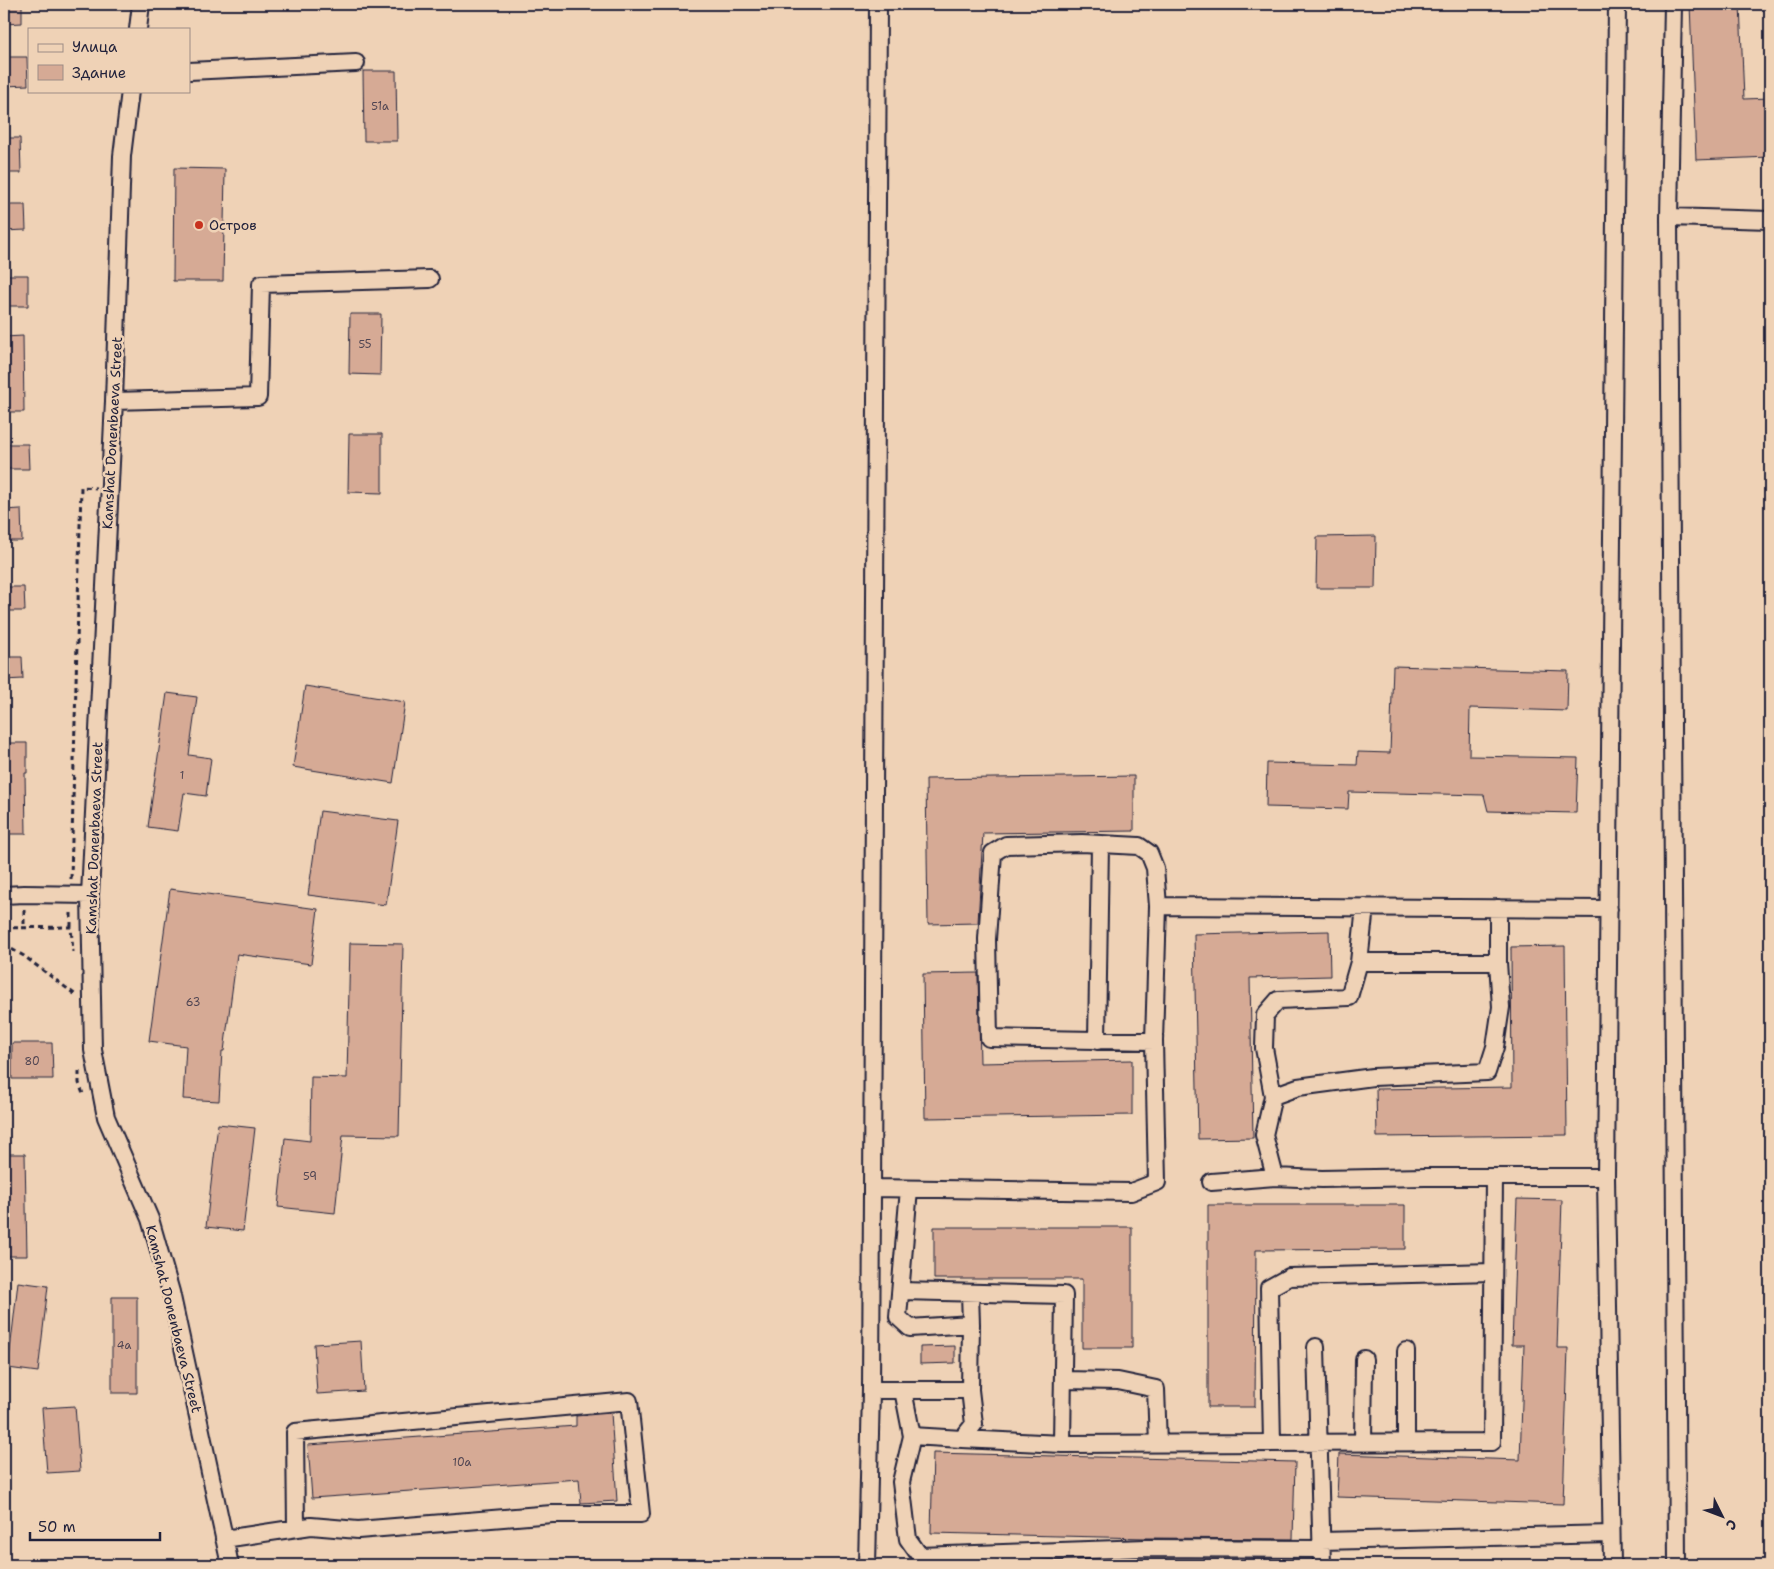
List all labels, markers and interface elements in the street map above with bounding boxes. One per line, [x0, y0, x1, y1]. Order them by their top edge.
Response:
legend [28, 28, 190, 92]
text: Улица [72, 37, 118, 57]
text: Здание [72, 63, 126, 83]
house number: 51а [371, 99, 389, 114]
place label: Остров [209, 216, 257, 234]
marker: Остров [193, 219, 205, 231]
street label: Kamshat Donenbaeva Street [98, 336, 126, 530]
house number: 55 [358, 337, 372, 352]
street label: Kamshat Donenbaeva Street [82, 741, 106, 935]
house number: 1 [180, 768, 184, 783]
house number: 63 [186, 995, 200, 1010]
house number: 80 [24, 1054, 40, 1069]
house number: 59 [303, 1169, 317, 1184]
street label: Kamshat Donenbaeva Street [142, 1223, 206, 1415]
house number: 4а [117, 1338, 131, 1353]
house number: 10а [453, 1455, 472, 1470]
north arrow [1696, 1492, 1746, 1542]
scale bar [30, 1509, 160, 1541]
text: С [1722, 1515, 1741, 1534]
text: 50 m [38, 1517, 76, 1537]

